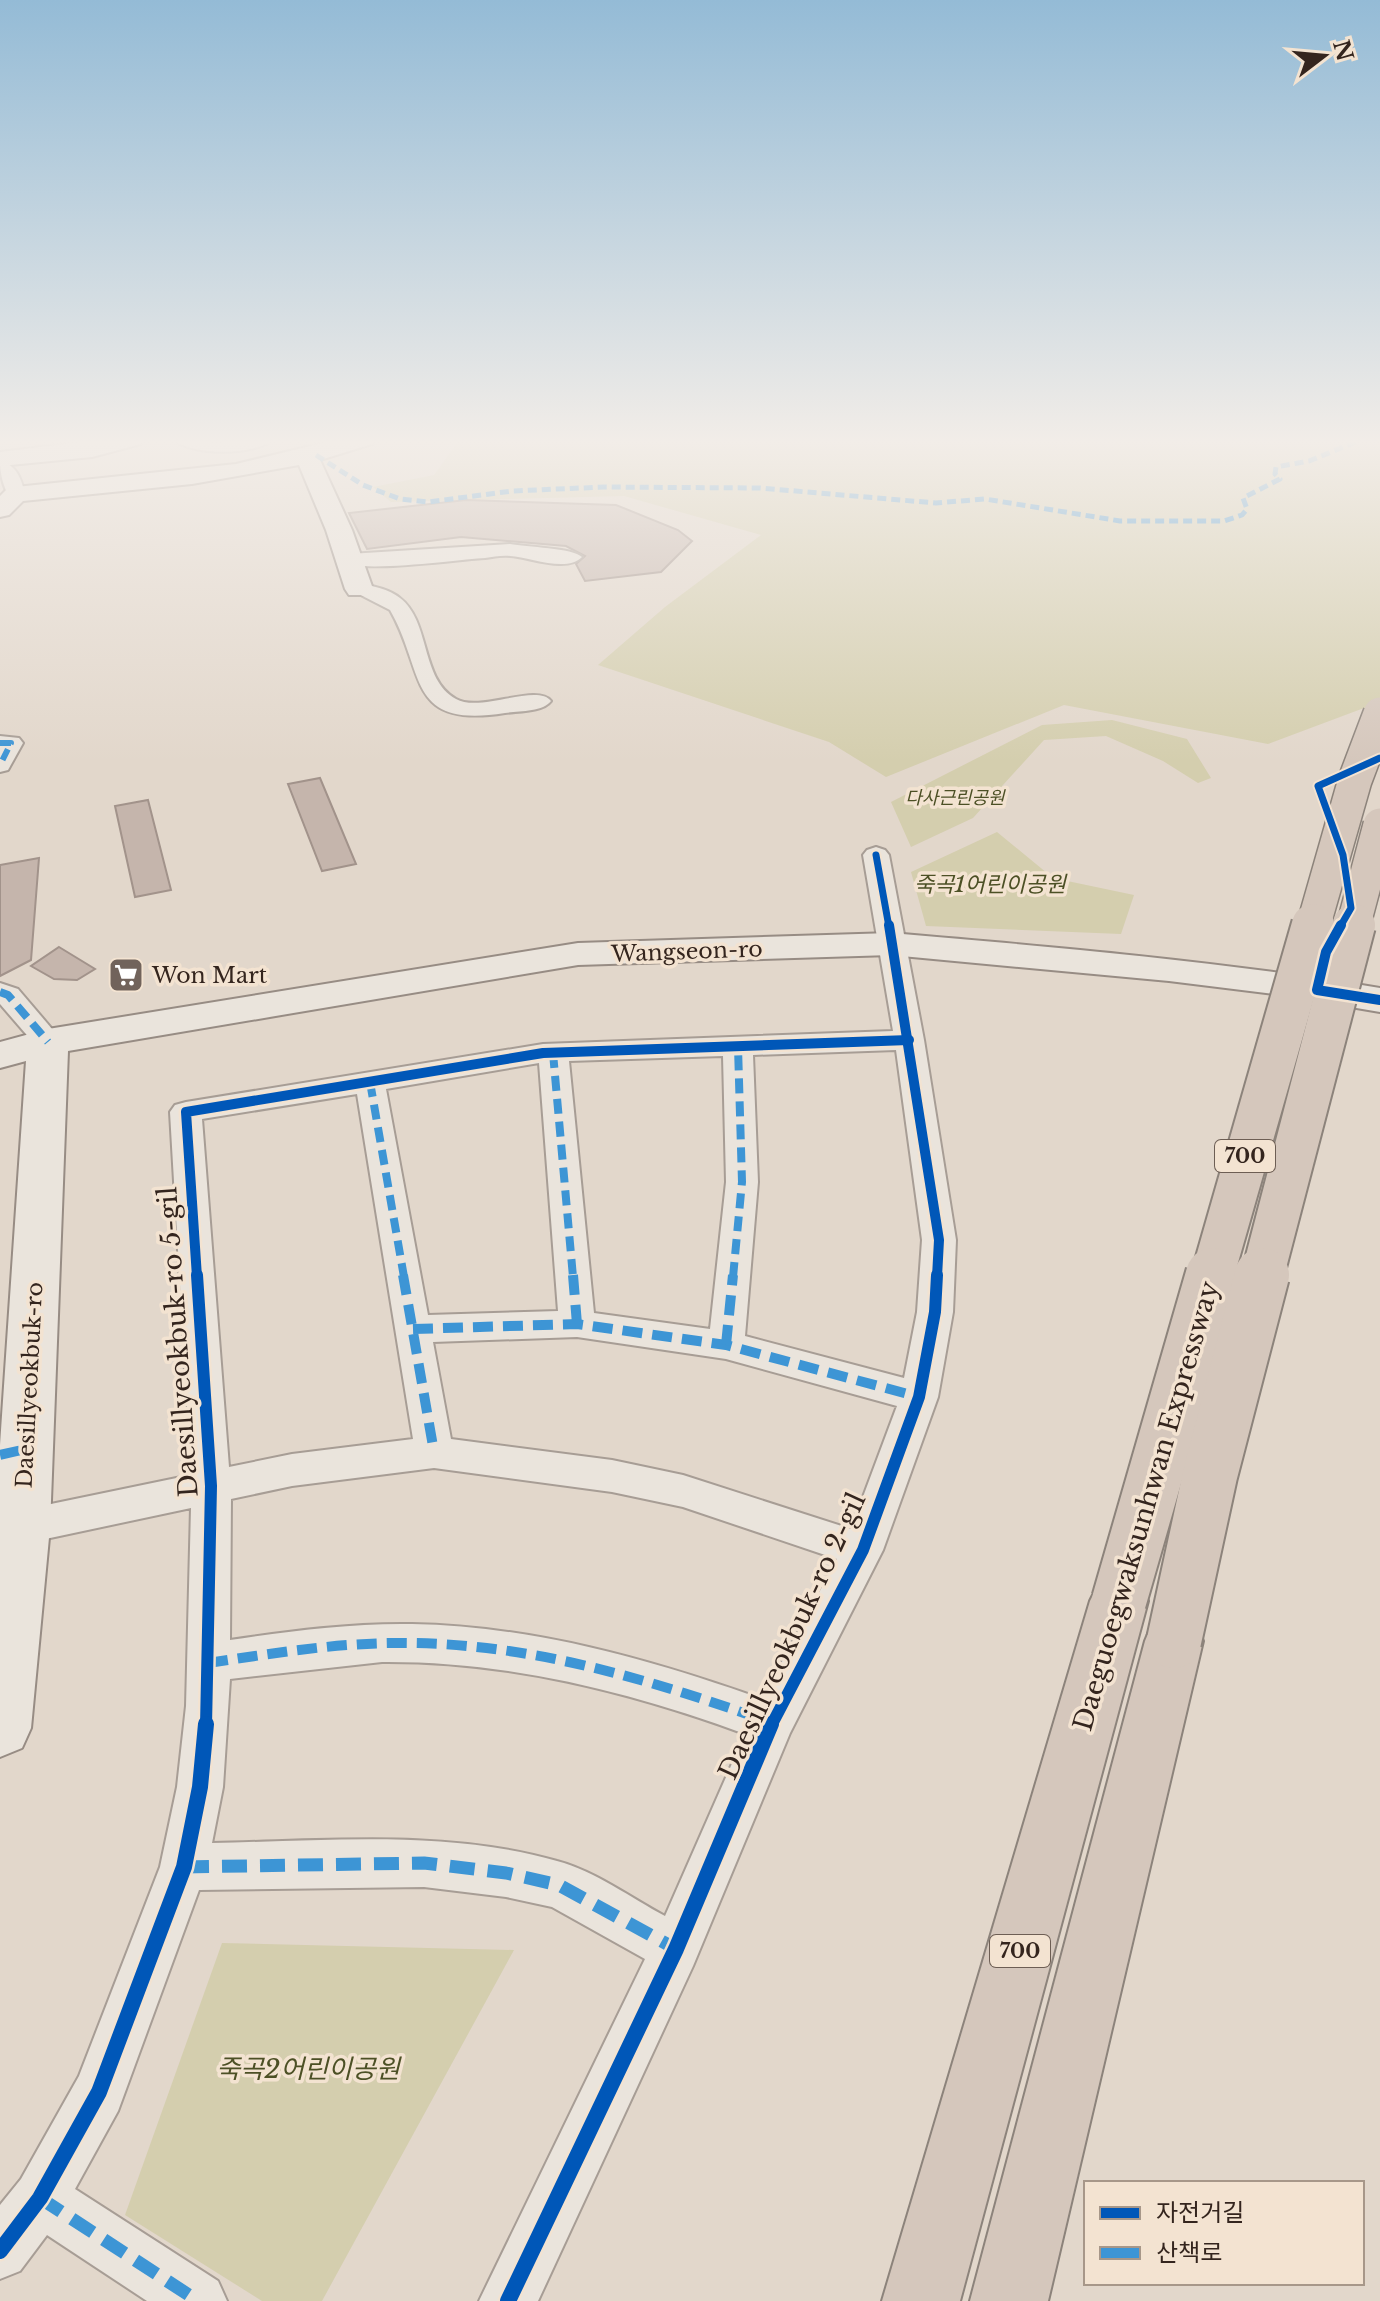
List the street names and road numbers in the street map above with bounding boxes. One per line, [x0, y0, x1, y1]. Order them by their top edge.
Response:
street label: Wangseon-ro [610, 935, 763, 968]
road number: 700 [1215, 1140, 1275, 1172]
street label: Daesillyeokbuk-ro 5-gil [151, 1186, 205, 1498]
street label: Daeguoegwaksunhwan Expressway [1066, 1277, 1226, 1735]
street label: Daesillyeokbuk-ro [11, 1281, 48, 1489]
street label: Daesillyeokbuk-ro 2-gil [711, 1488, 873, 1784]
road number: 700 [990, 1935, 1050, 1967]

